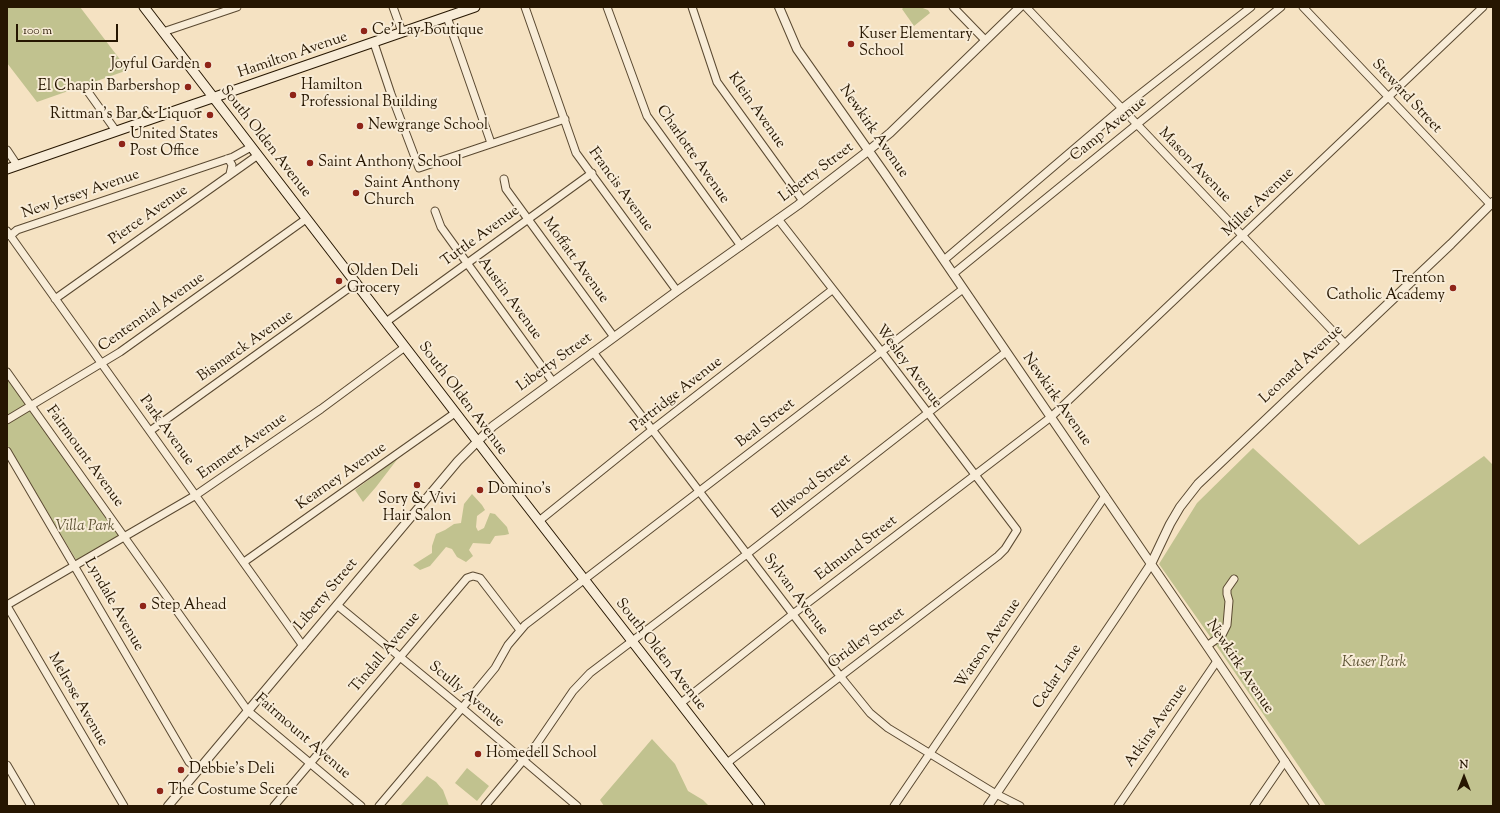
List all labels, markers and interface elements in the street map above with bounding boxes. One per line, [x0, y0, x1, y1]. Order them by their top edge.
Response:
scale bar [18, 16, 120, 42]
text: 100 m [23, 22, 52, 40]
place label: Ce' Lay Boutique [372, 22, 483, 40]
marker: Ce' Lay Boutique [359, 26, 369, 36]
place label: Kuser Elementary School [859, 26, 973, 61]
street label: Hamilton Avenue [236, 29, 350, 83]
marker: Kuser Elementary School [846, 39, 856, 49]
place label: Joyful Garden [110, 56, 200, 74]
street label: Steward Street [1367, 56, 1445, 138]
marker: Joyful Garden [203, 60, 213, 70]
street label: Klein Avenue [723, 70, 789, 152]
place label: Hamilton Professional Building [301, 77, 437, 112]
place label: El Chapin Barbershop [38, 78, 180, 96]
marker: El Chapin Barbershop [183, 82, 193, 92]
street label: South Olden Avenue [216, 82, 314, 202]
street label: Newkirk Avenue [834, 82, 912, 182]
marker: Hamilton Professional Building [288, 90, 298, 100]
street label: Camp Avenue [1067, 94, 1151, 166]
street label: Charlotte Avenue [651, 102, 733, 208]
place label: Rittman's Bar & Liquor [50, 106, 202, 124]
marker: Rittman's Bar & Liquor [205, 110, 215, 120]
place label: Newgrange School [368, 117, 488, 135]
marker: Newgrange School [355, 121, 365, 131]
street label: Mason Avenue [1154, 125, 1234, 207]
place label: United States Post Office [130, 126, 218, 161]
marker: United States Post Office [117, 139, 127, 149]
street label: Liberty Street [776, 139, 858, 207]
street label: Francis Avenue [583, 144, 657, 236]
place label: Saint Anthony School [318, 154, 462, 172]
marker: Saint Anthony School [305, 158, 315, 168]
street label: Miller Avenue [1220, 165, 1298, 241]
street label: New Jersey Avenue [20, 166, 142, 224]
place label: Saint Anthony Church [364, 175, 460, 210]
street label: Pierce Avenue [106, 182, 192, 250]
marker: Saint Anthony Church [351, 188, 361, 198]
street label: Tuttle Avenue [438, 203, 524, 271]
street label: Moffatt Avenue [538, 215, 612, 307]
street label: Austin Avenue [473, 254, 545, 344]
place label: Olden Deli Grocery [347, 263, 418, 298]
street label: Centennial Avenue [95, 270, 209, 356]
place label: Trenton Catholic Academy [1326, 270, 1445, 305]
marker: Olden Deli Grocery [334, 276, 344, 286]
marker: Trenton Catholic Academy [1448, 283, 1458, 293]
street label: Bismarck Avenue [195, 307, 297, 387]
street label: Wesley Avenue [871, 322, 945, 412]
street label: Leonard Avenue [1257, 322, 1347, 408]
street label: Liberty Street [514, 330, 596, 396]
street label: South Olden Avenue [414, 339, 510, 459]
street label: Newkirk Avenue [1017, 350, 1095, 450]
street label: Partridge Avenue [628, 354, 726, 436]
street label: Park Avenue [135, 393, 197, 469]
street label: Beal Street [733, 396, 799, 452]
street label: Fairmount Avenue [41, 403, 127, 511]
street label: Emmett Avenue [195, 410, 291, 484]
street label: Kearney Avenue [294, 439, 390, 515]
street label: Ellwood Street [769, 451, 855, 523]
marker: Sory & Vivi Hair Salon [412, 480, 422, 490]
place label: Domino's [488, 481, 551, 499]
marker: Domino's [475, 485, 485, 495]
place label: Sory & Vivi Hair Salon [378, 491, 456, 526]
street label: Edmund Street [813, 512, 901, 586]
park label: Villa Park [55, 518, 115, 536]
street label: Sylvan Avenue [759, 551, 831, 639]
street label: Lyndale Avenue [79, 555, 147, 655]
street label: Liberty Street [292, 555, 362, 635]
street label: South Olden Avenue [611, 595, 709, 715]
street label: Watson Avenue [952, 596, 1026, 692]
place label: Step Ahead [151, 597, 226, 615]
marker: Step Ahead [138, 601, 148, 611]
street label: Gridley Street [825, 605, 909, 673]
street label: Tindall Avenue [347, 609, 425, 697]
street label: Newkirk Avenue [1201, 617, 1277, 717]
street label: Cedar Lane [1030, 641, 1086, 713]
street label: Melrose Avenue [43, 650, 111, 750]
park label: Kuser Park [1342, 654, 1406, 672]
street label: Scully Avenue [424, 658, 508, 732]
street label: Atkins Avenue [1122, 681, 1192, 771]
street label: Fairmount Avenue [250, 690, 354, 784]
place label: Homedell School [486, 745, 597, 763]
marker: Homedell School [473, 749, 483, 759]
north arrow [1444, 757, 1484, 797]
text: N [1460, 757, 1468, 773]
place label: Debbie's Deli [189, 761, 275, 779]
marker: Debbie's Deli [176, 765, 186, 775]
place label: The Costume Scene [168, 782, 298, 800]
marker: The Costume Scene [155, 786, 165, 796]

